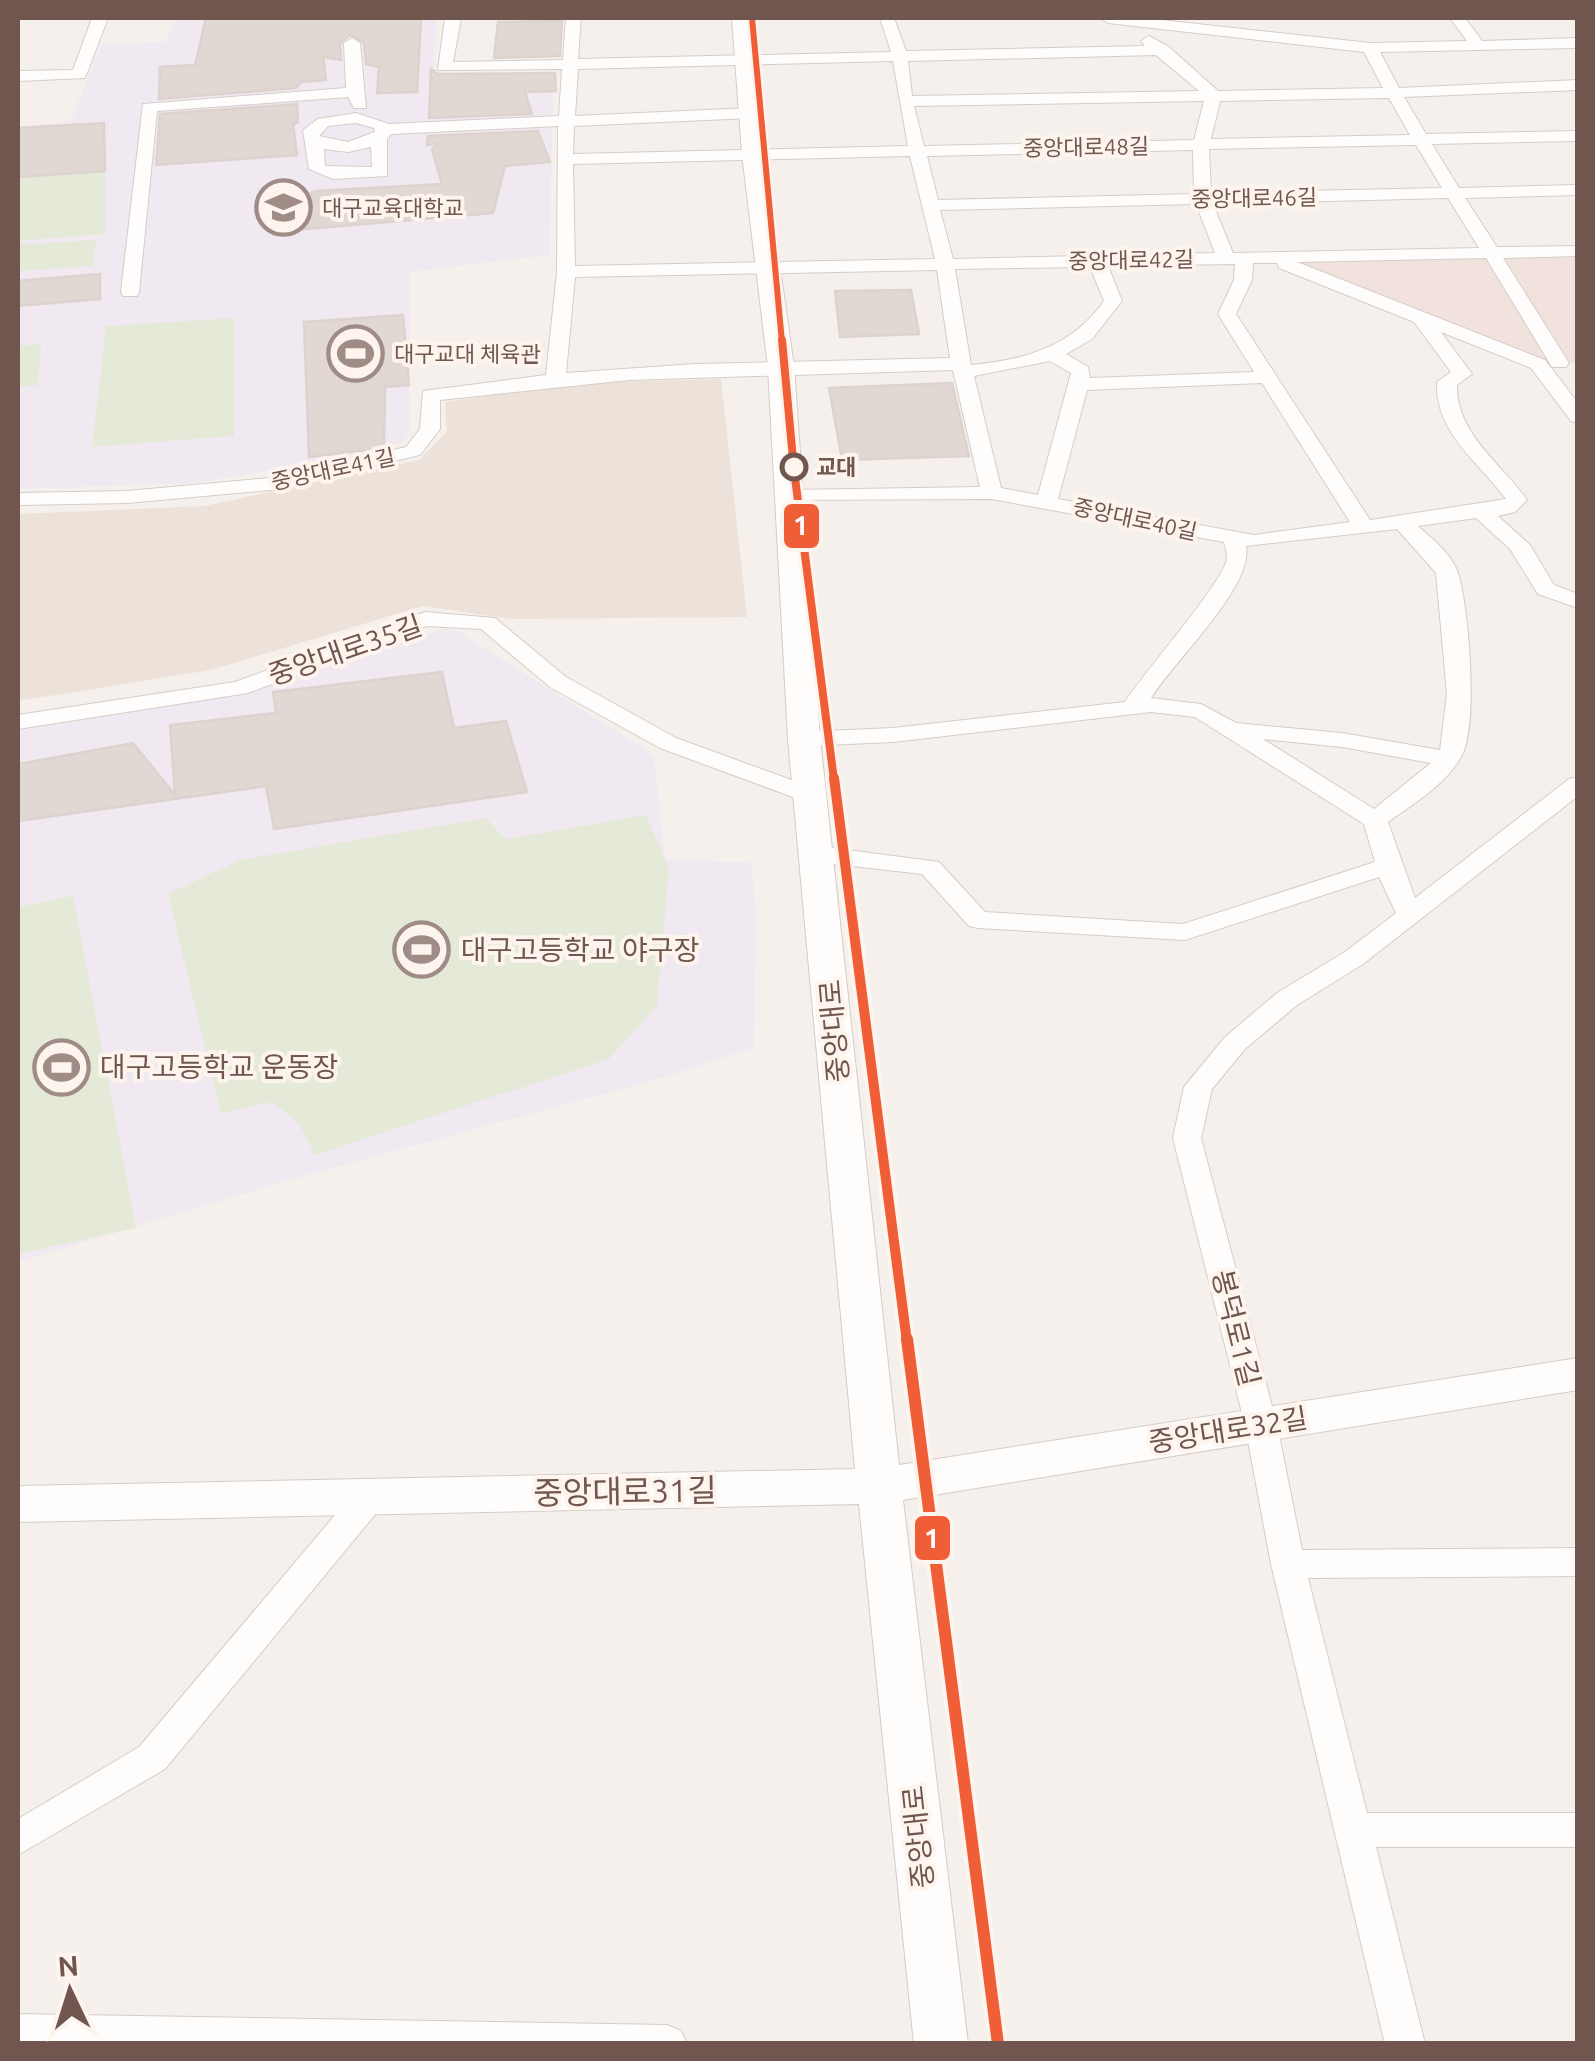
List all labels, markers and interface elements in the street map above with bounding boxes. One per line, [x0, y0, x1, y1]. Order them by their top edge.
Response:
street label: 중앙대로48길 [1023, 133, 1149, 160]
school or university icon: 대구교육대학교 [253, 178, 313, 238]
street label: 중앙대로46길 [1191, 184, 1317, 211]
place label: 대구교육대학교 [322, 195, 464, 220]
street label: 중앙대로42길 [1068, 246, 1194, 273]
sports icon: 대구교대 체육관 [325, 324, 385, 384]
place label: 대구교대 체육관 [394, 341, 541, 366]
street label: 중앙대로41길 [269, 443, 397, 494]
marker: 교대 [781, 454, 807, 480]
place label: 교대 [816, 454, 856, 479]
street label: 중앙대로40길 [1071, 493, 1199, 544]
line badge: 1 [782, 502, 821, 550]
text: 1 [793, 509, 809, 540]
street label: 중앙대로35길 [264, 609, 426, 690]
sports icon: 대구고등학교 야구장 [392, 920, 452, 980]
place label: 대구고등학교 야구장 [461, 934, 699, 965]
street label: 중앙대로 [814, 978, 853, 1084]
sports icon: 대구고등학교 운동장 [31, 1037, 91, 1097]
place label: 대구고등학교 운동장 [100, 1051, 338, 1082]
street label: 봉덕로1길 [1207, 1266, 1266, 1389]
street label: 중앙대로32길 [1146, 1402, 1310, 1457]
street label: 중앙대로31길 [533, 1471, 717, 1511]
line badge: 1 [913, 1514, 952, 1562]
text: 1 [924, 1522, 940, 1553]
street label: 중앙대로 [897, 1784, 938, 1890]
north arrow [20, 1941, 120, 2041]
text: N [57, 1949, 80, 1982]

